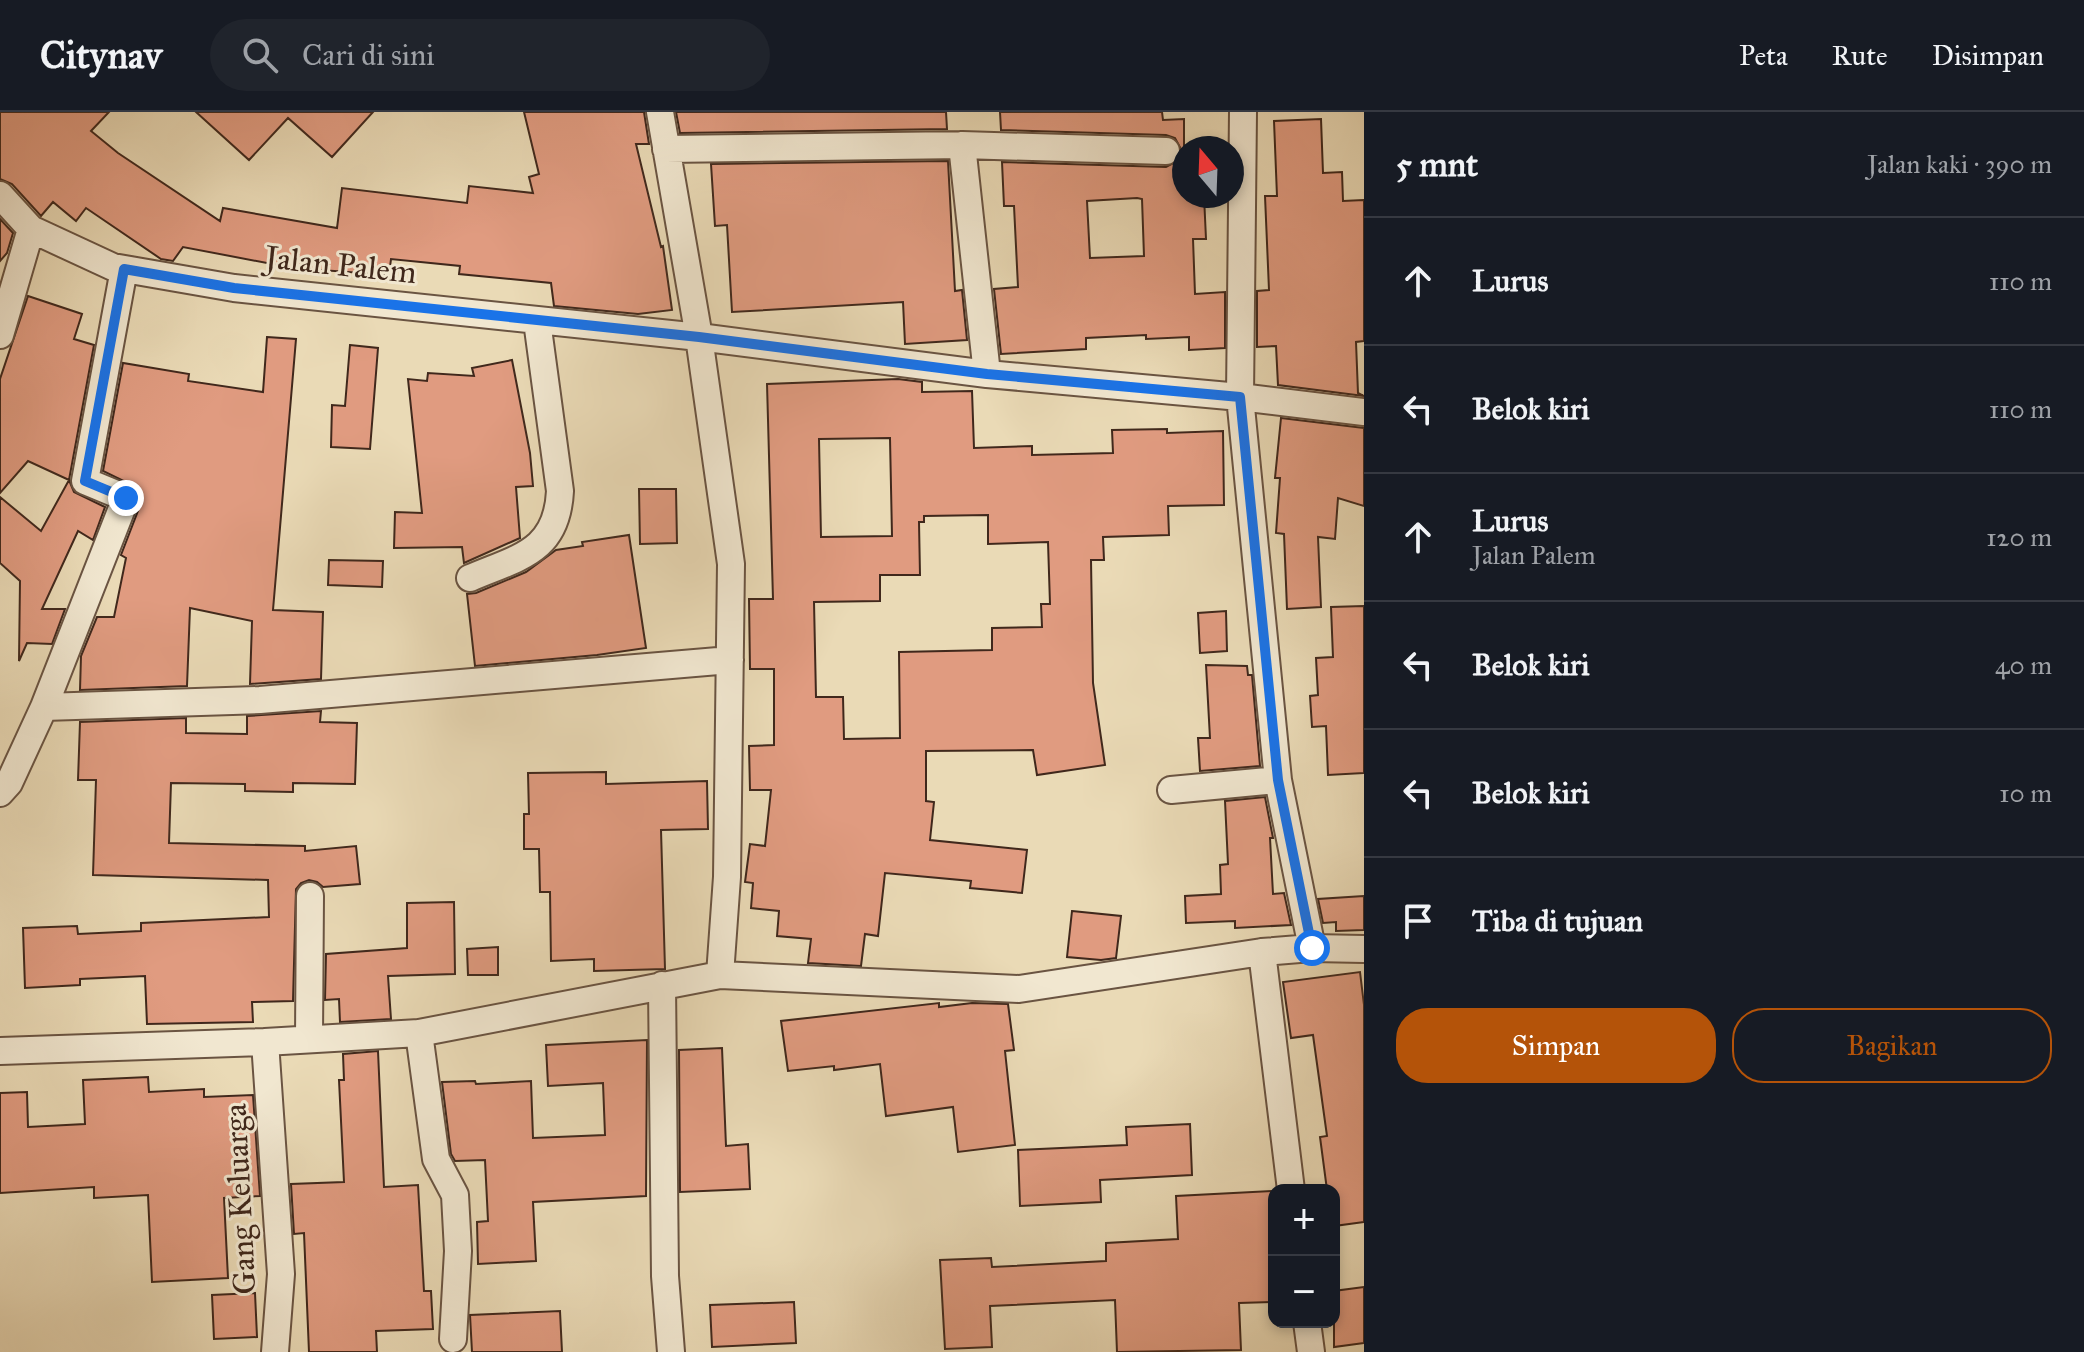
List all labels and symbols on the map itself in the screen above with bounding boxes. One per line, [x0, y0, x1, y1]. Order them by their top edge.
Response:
north arrow [1172, 136, 1244, 208]
street label: Jalan Palem [260, 237, 419, 292]
route end [108, 480, 144, 516]
route start [1294, 930, 1330, 966]
street label: Gang Keluarga [215, 1102, 264, 1295]

